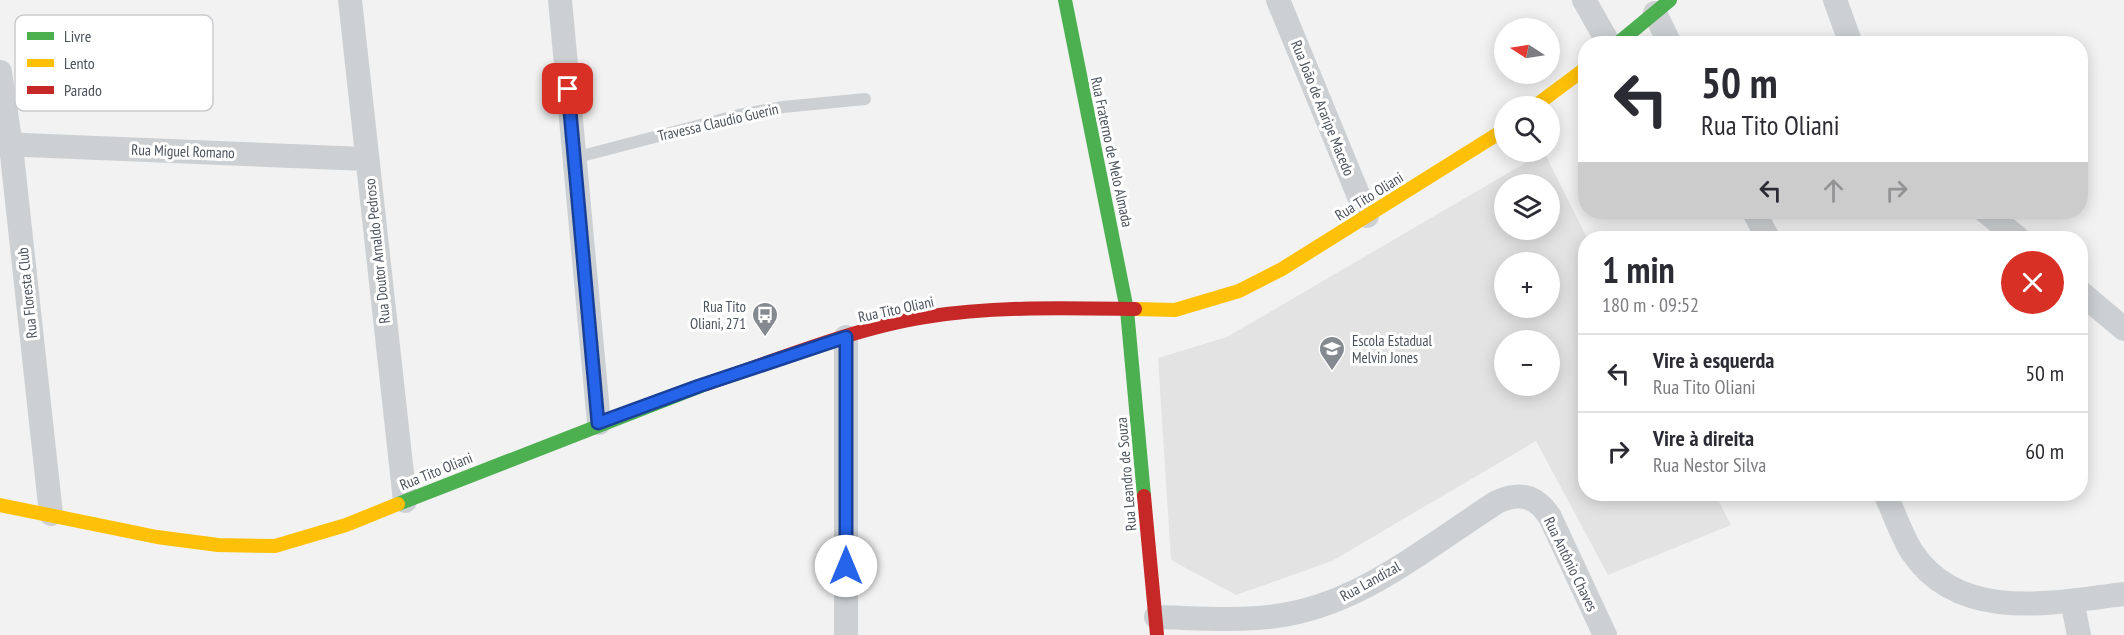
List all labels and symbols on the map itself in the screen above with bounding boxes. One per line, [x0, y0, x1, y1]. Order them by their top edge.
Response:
legend [15, 15, 213, 111]
north arrow [1494, 18, 1560, 84]
text: Livre [64, 26, 91, 46]
street label: Rua João de Araripe Macedo [1287, 37, 1359, 179]
text: Lento [64, 53, 95, 73]
pin [542, 63, 593, 114]
street label: Rua Fraterno de Melo Almada [1087, 75, 1137, 229]
text: Parado [64, 80, 102, 100]
street label: Travessa Claudio Guerin [656, 99, 780, 145]
street label: Rua Miguel Romano [131, 140, 235, 162]
street label: Rua Tito Oliani [1331, 168, 1407, 224]
street label: Rua Doutor Arnaldo Pedroso [360, 178, 394, 324]
street label: Rua Floresta Club [13, 247, 41, 339]
street label: Rua Tito Oliani [856, 292, 936, 326]
place label: Rua Tito Oliani, 271 [690, 297, 746, 333]
bus stop icon: Rua Tito Oliani, 271 [750, 300, 780, 338]
place label: Escola Estadual Melvin Jones [1352, 331, 1432, 367]
school or university icon: Escola Estadual Melvin Jones [1317, 334, 1347, 372]
street label: Rua Leandro de Souza [1112, 416, 1140, 532]
street label: Rua Tito Oliani [397, 448, 475, 494]
street label: Rua Antônio Chaves [1540, 514, 1602, 614]
position arrow [814, 534, 878, 598]
street label: Rua Landizal [1336, 556, 1404, 605]

